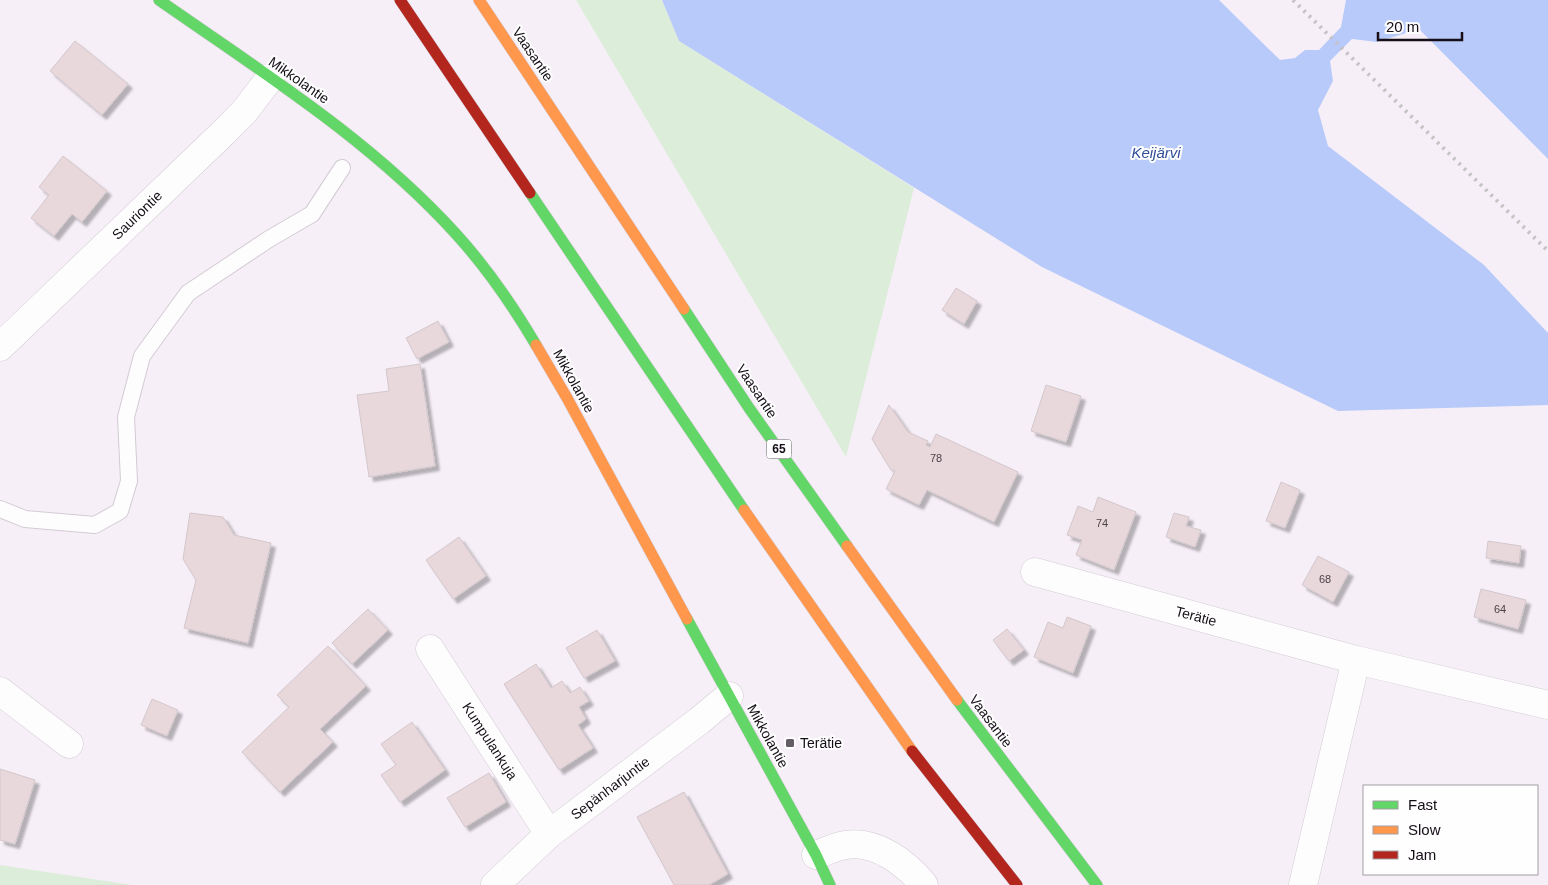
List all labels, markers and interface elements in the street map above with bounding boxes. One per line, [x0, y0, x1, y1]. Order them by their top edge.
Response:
scale bar [1378, 10, 1462, 42]
text: 20 m [1386, 18, 1419, 35]
street label: Vaasantie [509, 24, 557, 84]
street label: Mikkolantie [266, 53, 332, 107]
water label: Keijärvi [1131, 144, 1181, 161]
street label: Sauriontie [109, 187, 165, 243]
street label: Mikkolantie [550, 346, 598, 416]
street label: Vaasantie [733, 361, 781, 421]
road number: 65 [766, 439, 792, 458]
house number: 78 [930, 452, 942, 464]
house number: 74 [1096, 517, 1108, 529]
house number: 68 [1319, 573, 1331, 585]
street label: Terätie [1174, 603, 1219, 629]
house number: 64 [1494, 603, 1506, 615]
street label: Vaasantie [966, 692, 1016, 750]
street label: Kumpulankuja [459, 699, 521, 783]
street label: Mikkolantie [744, 701, 792, 771]
place label: Terätie [800, 735, 842, 751]
marker: Terätie [784, 737, 796, 749]
street label: Sepänharjuntie [568, 753, 653, 823]
legend [1363, 785, 1538, 875]
text: Fast [1408, 796, 1438, 813]
text: Slow [1408, 821, 1441, 838]
text: Jam [1408, 846, 1436, 863]

